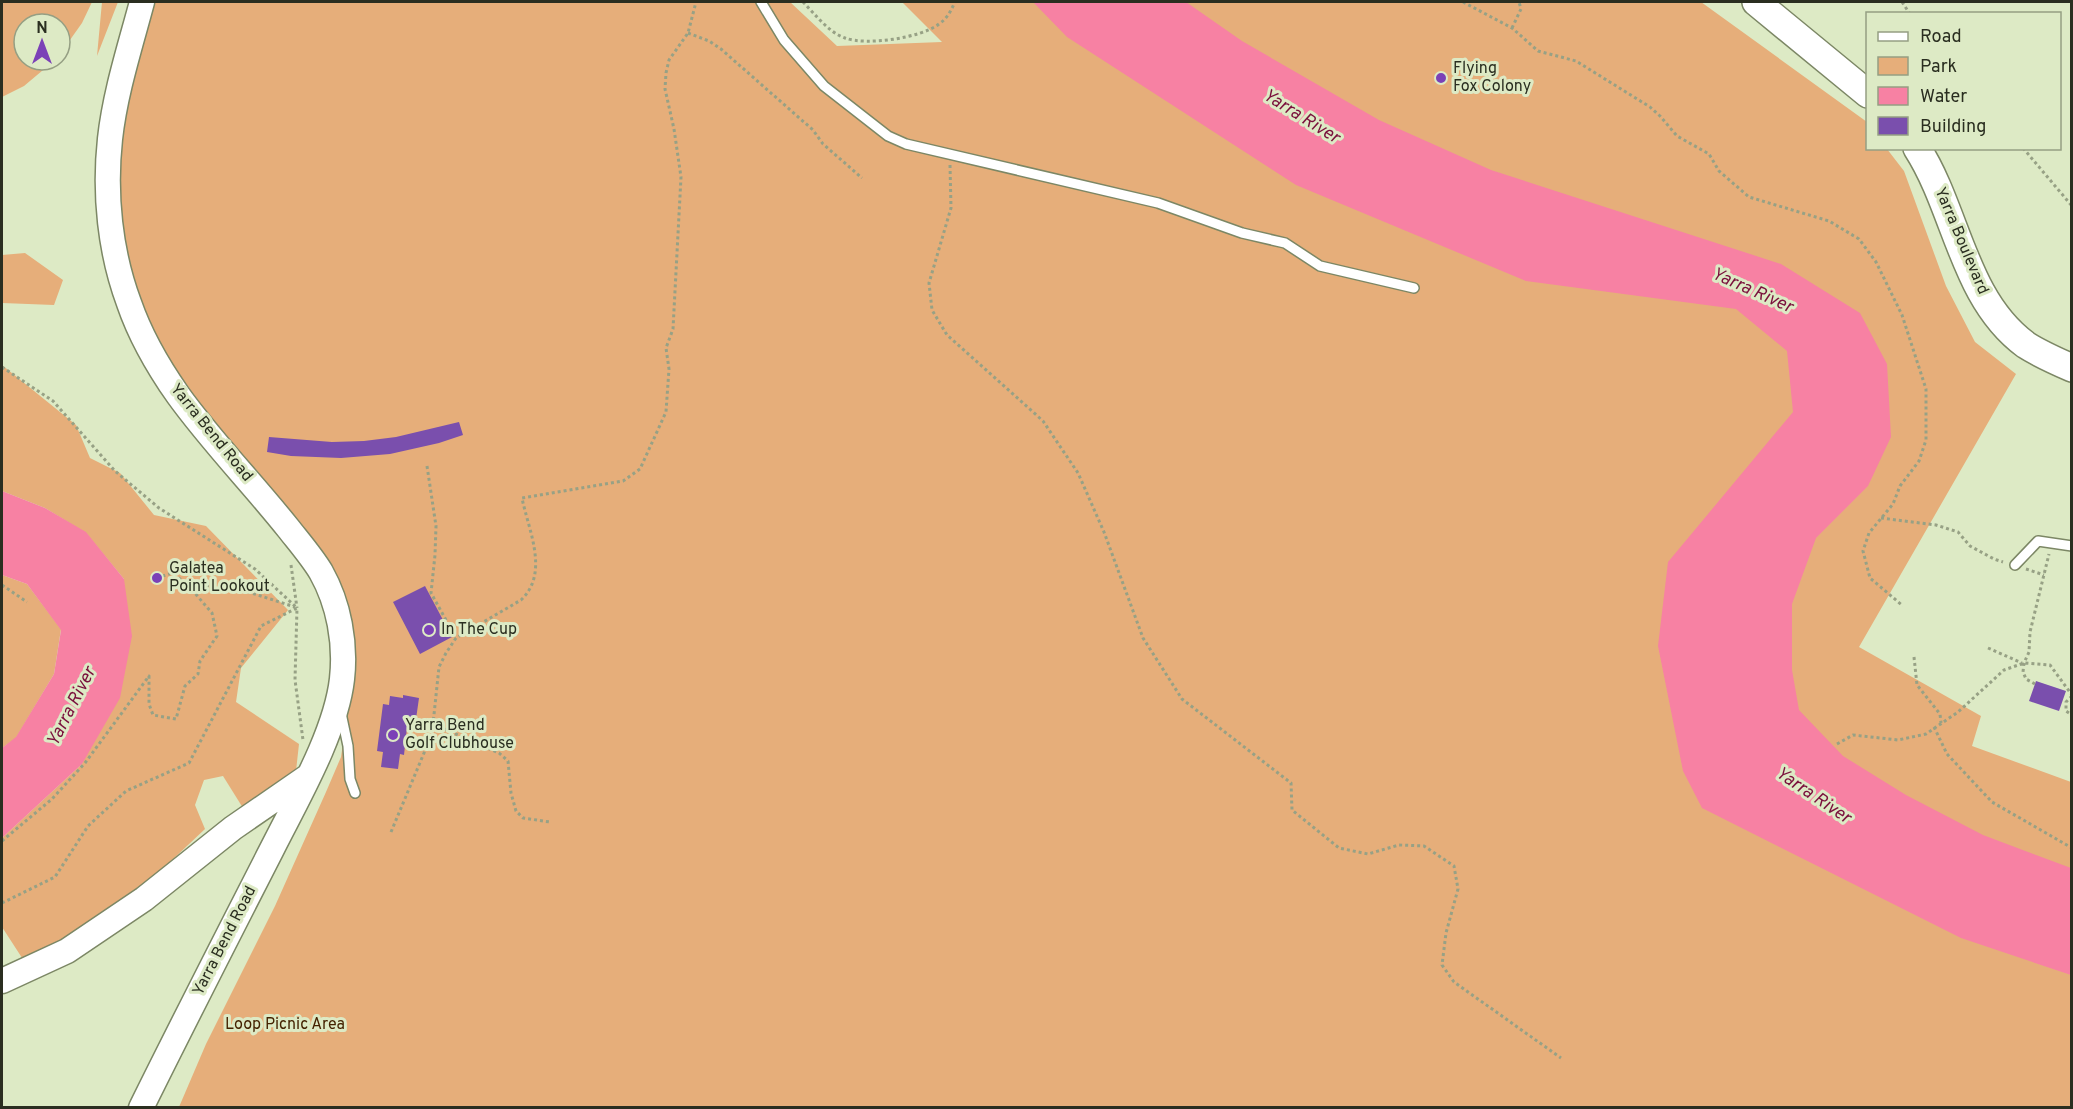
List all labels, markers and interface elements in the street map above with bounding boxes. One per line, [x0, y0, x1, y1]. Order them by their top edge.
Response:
north arrow [12, 12, 72, 72]
legend [1866, 12, 2061, 150]
text: N [36, 19, 48, 39]
text: Road [1920, 26, 1962, 49]
text: Park [1920, 56, 1957, 79]
place label: Flying Fox Colony [1453, 59, 1531, 97]
marker: Flying Fox Colony [1434, 71, 1448, 85]
water label: Yarra River [1258, 84, 1346, 151]
text: Water [1920, 86, 1967, 109]
text: Building [1920, 116, 1986, 139]
street label: Yarra Boulevard [1929, 184, 1993, 298]
water label: Yarra River [1708, 263, 1798, 320]
street label: Yarra Bend Road [165, 380, 257, 486]
place label: Galatea Point Lookout [169, 559, 270, 597]
marker: Galatea Point Lookout [150, 571, 164, 585]
place label: In The Cup [441, 620, 517, 640]
marker: In The Cup [422, 623, 436, 637]
water label: Yarra River [42, 661, 103, 751]
place label: Yarra Bend Golf Clubhouse [405, 716, 514, 754]
marker: Yarra Bend Golf Clubhouse [386, 728, 400, 742]
water label: Yarra River [1771, 762, 1857, 831]
street label: Yarra Bend Road [189, 883, 261, 999]
park label: Loop Picnic Area [225, 1015, 345, 1035]

